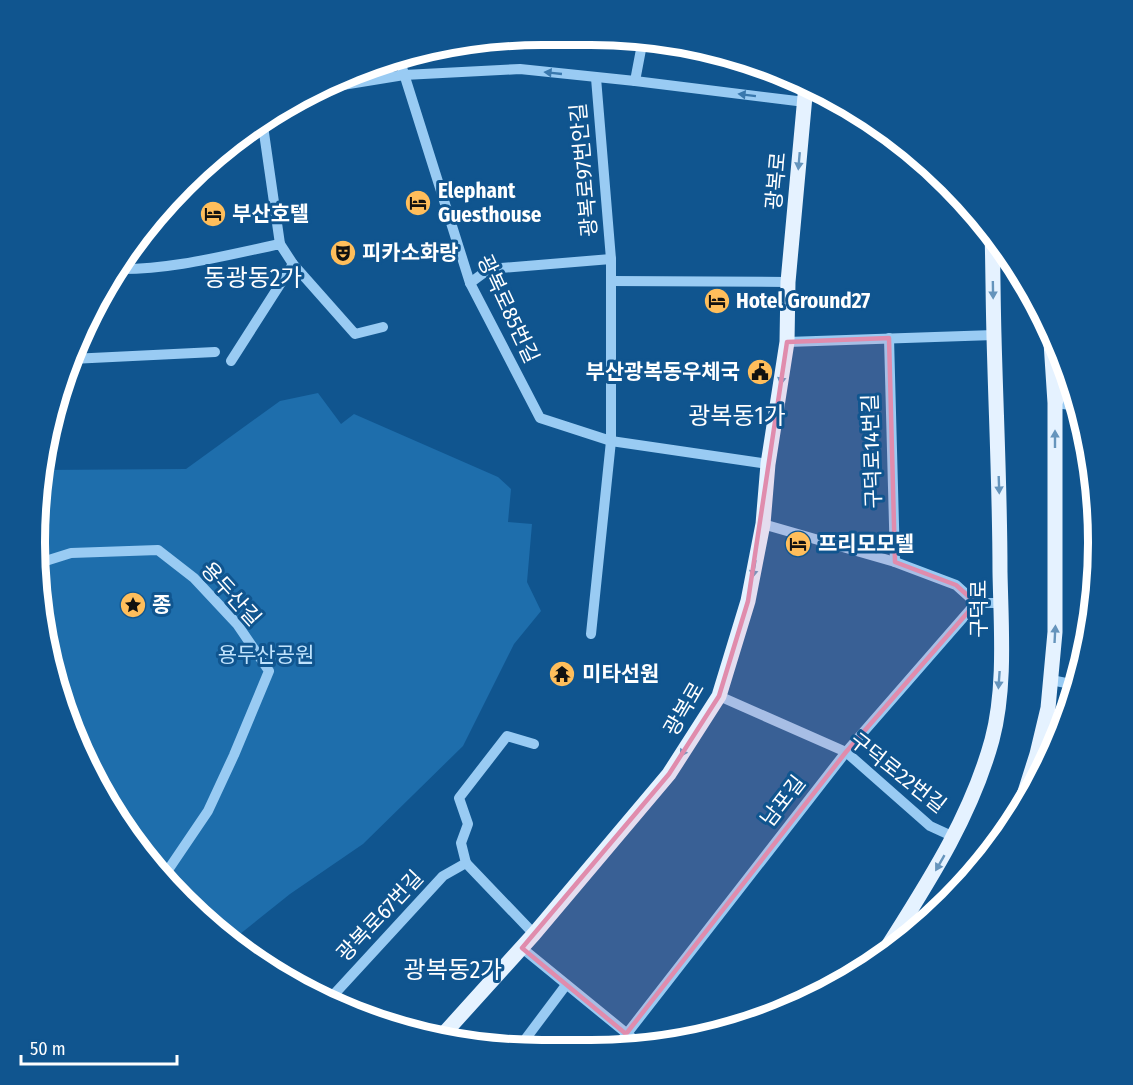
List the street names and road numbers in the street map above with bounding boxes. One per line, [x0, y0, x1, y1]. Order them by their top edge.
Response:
street label: 광복로97번안길 [565, 102, 603, 238]
street label: 광복로 [761, 151, 791, 211]
street label: 광복로85번길 [472, 251, 544, 367]
street label: 구덕로14번길 [857, 393, 887, 509]
street label: 용두산길 [195, 557, 267, 631]
street label: 구덕로 [966, 580, 992, 638]
street label: 광복로 [658, 677, 710, 741]
street label: 구덕로22번길 [845, 727, 951, 819]
street label: 남포길 [755, 770, 811, 832]
street label: 광복로67번길 [331, 865, 429, 967]

